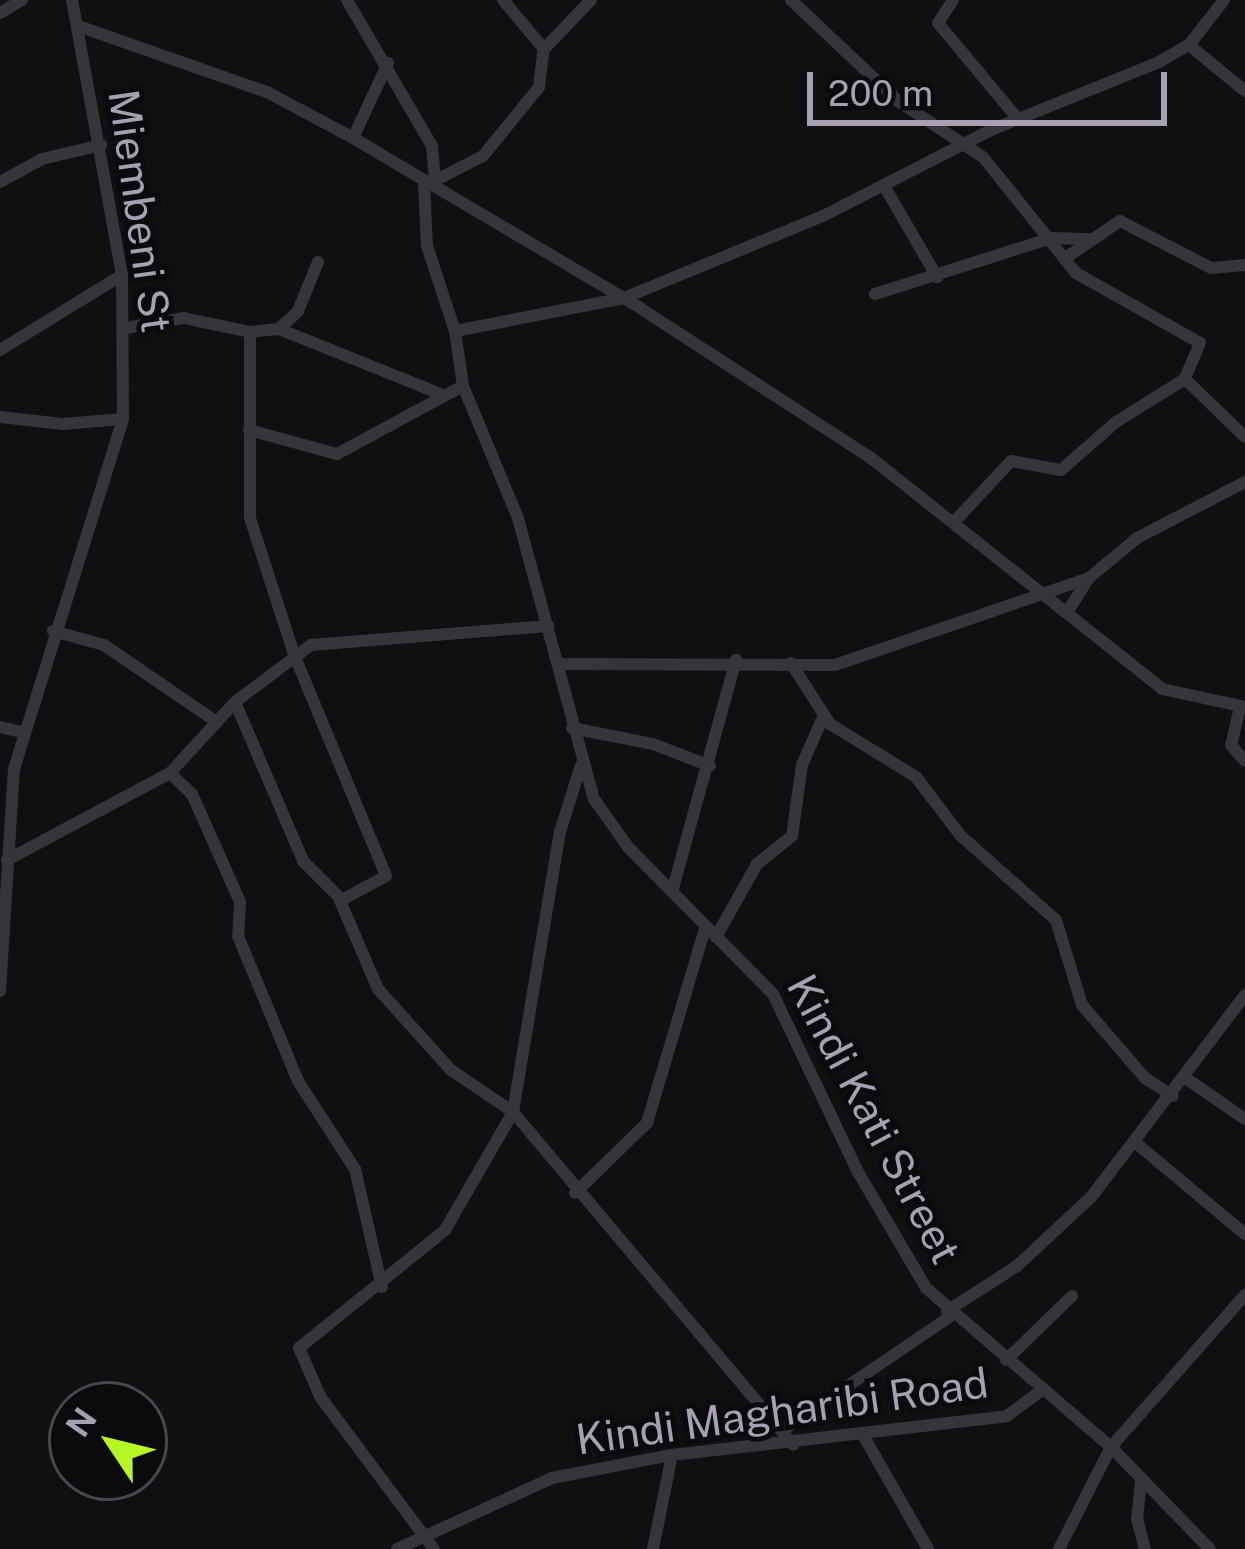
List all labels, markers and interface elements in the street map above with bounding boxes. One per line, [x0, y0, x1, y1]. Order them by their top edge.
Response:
scale bar [813, 48, 1173, 122]
text: 200 m [828, 72, 933, 114]
street label: Miembeni St [98, 86, 182, 336]
street label: Kindi Kati Street [777, 966, 971, 1272]
street label: Kindi Magharibi Road [573, 1357, 991, 1465]
north arrow [48, 1381, 168, 1501]
text: N [58, 1401, 104, 1444]

